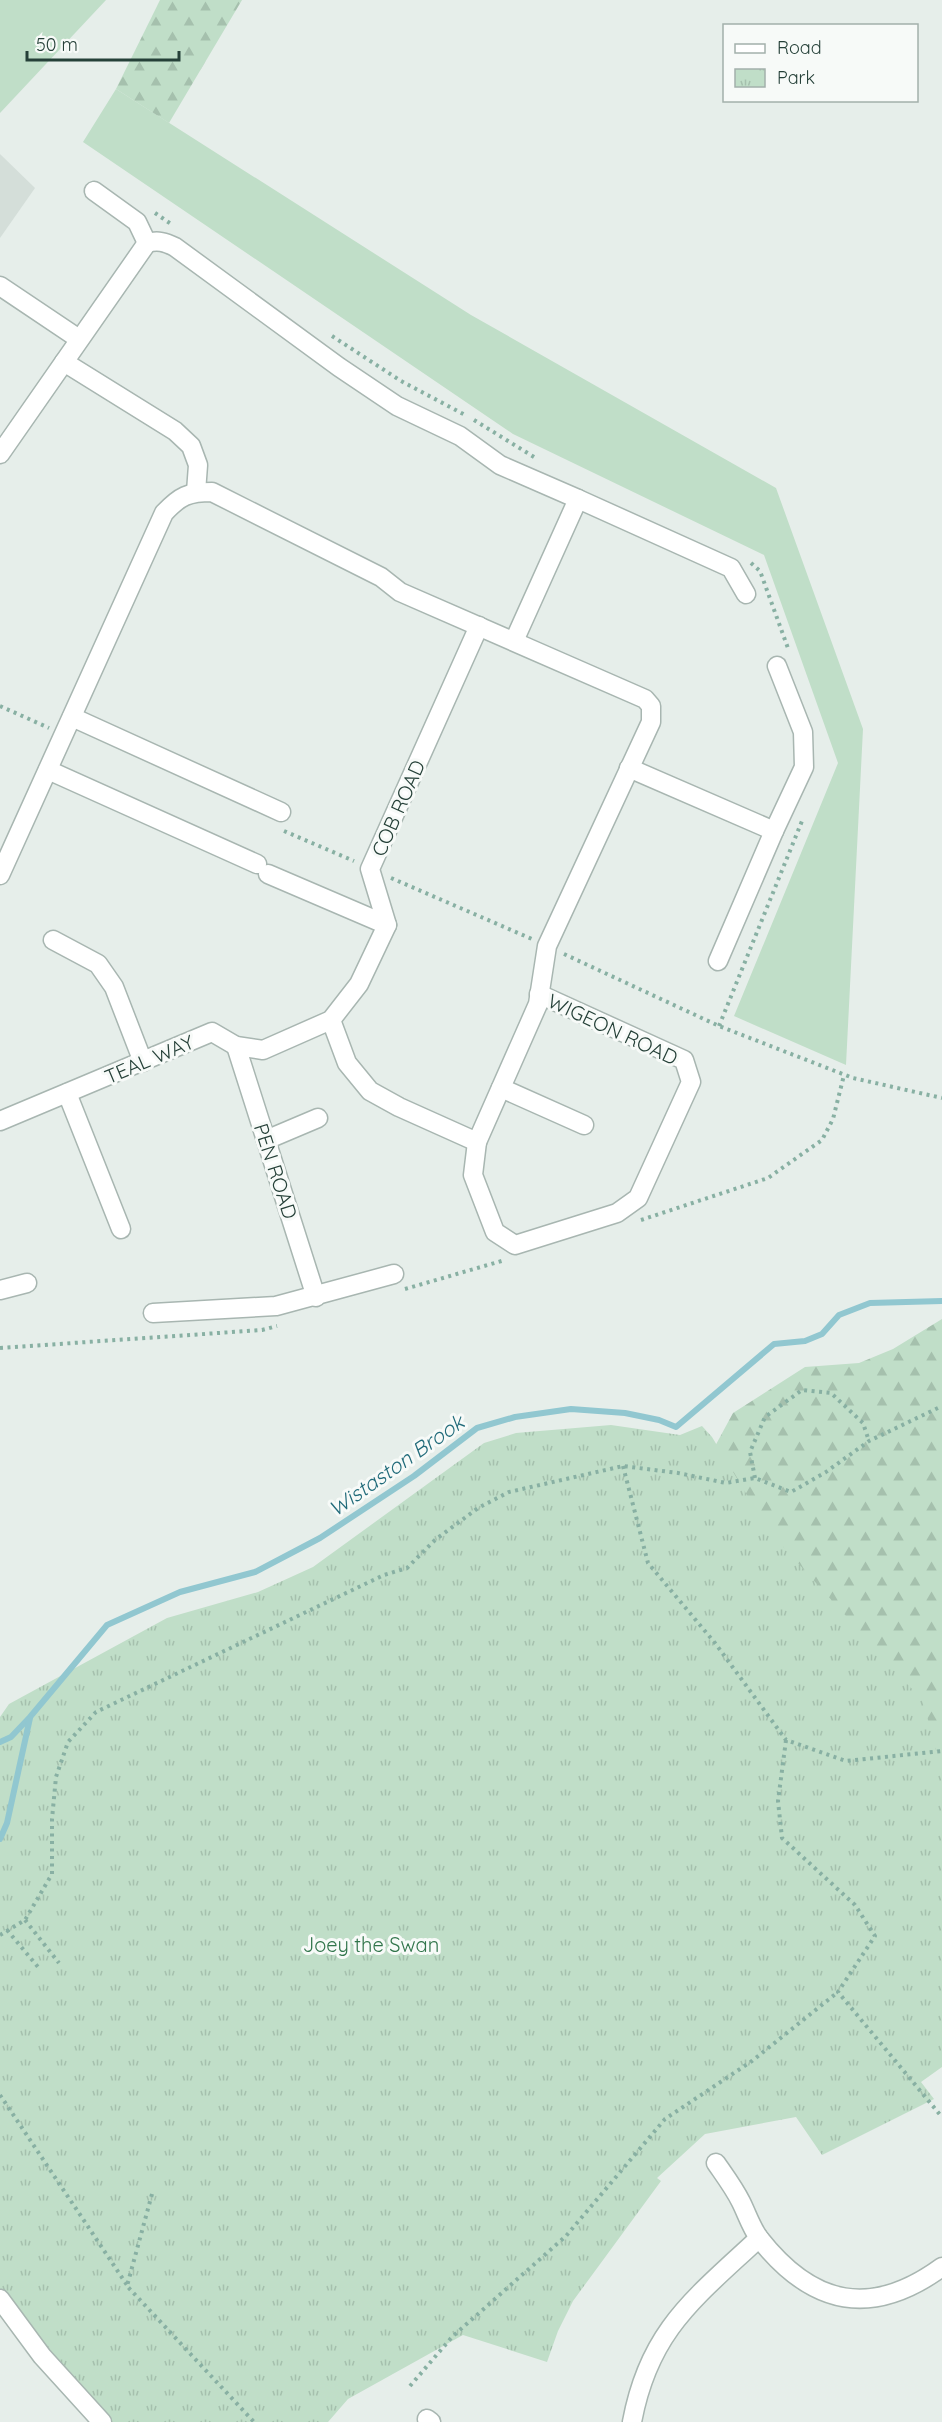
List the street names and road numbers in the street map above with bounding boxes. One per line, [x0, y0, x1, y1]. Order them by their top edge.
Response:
street label: COB ROAD [366, 756, 430, 860]
street label: WIGEON ROAD [544, 988, 682, 1070]
street label: TEAL WAY [101, 1029, 197, 1089]
street label: PEN ROAD [249, 1120, 303, 1222]

